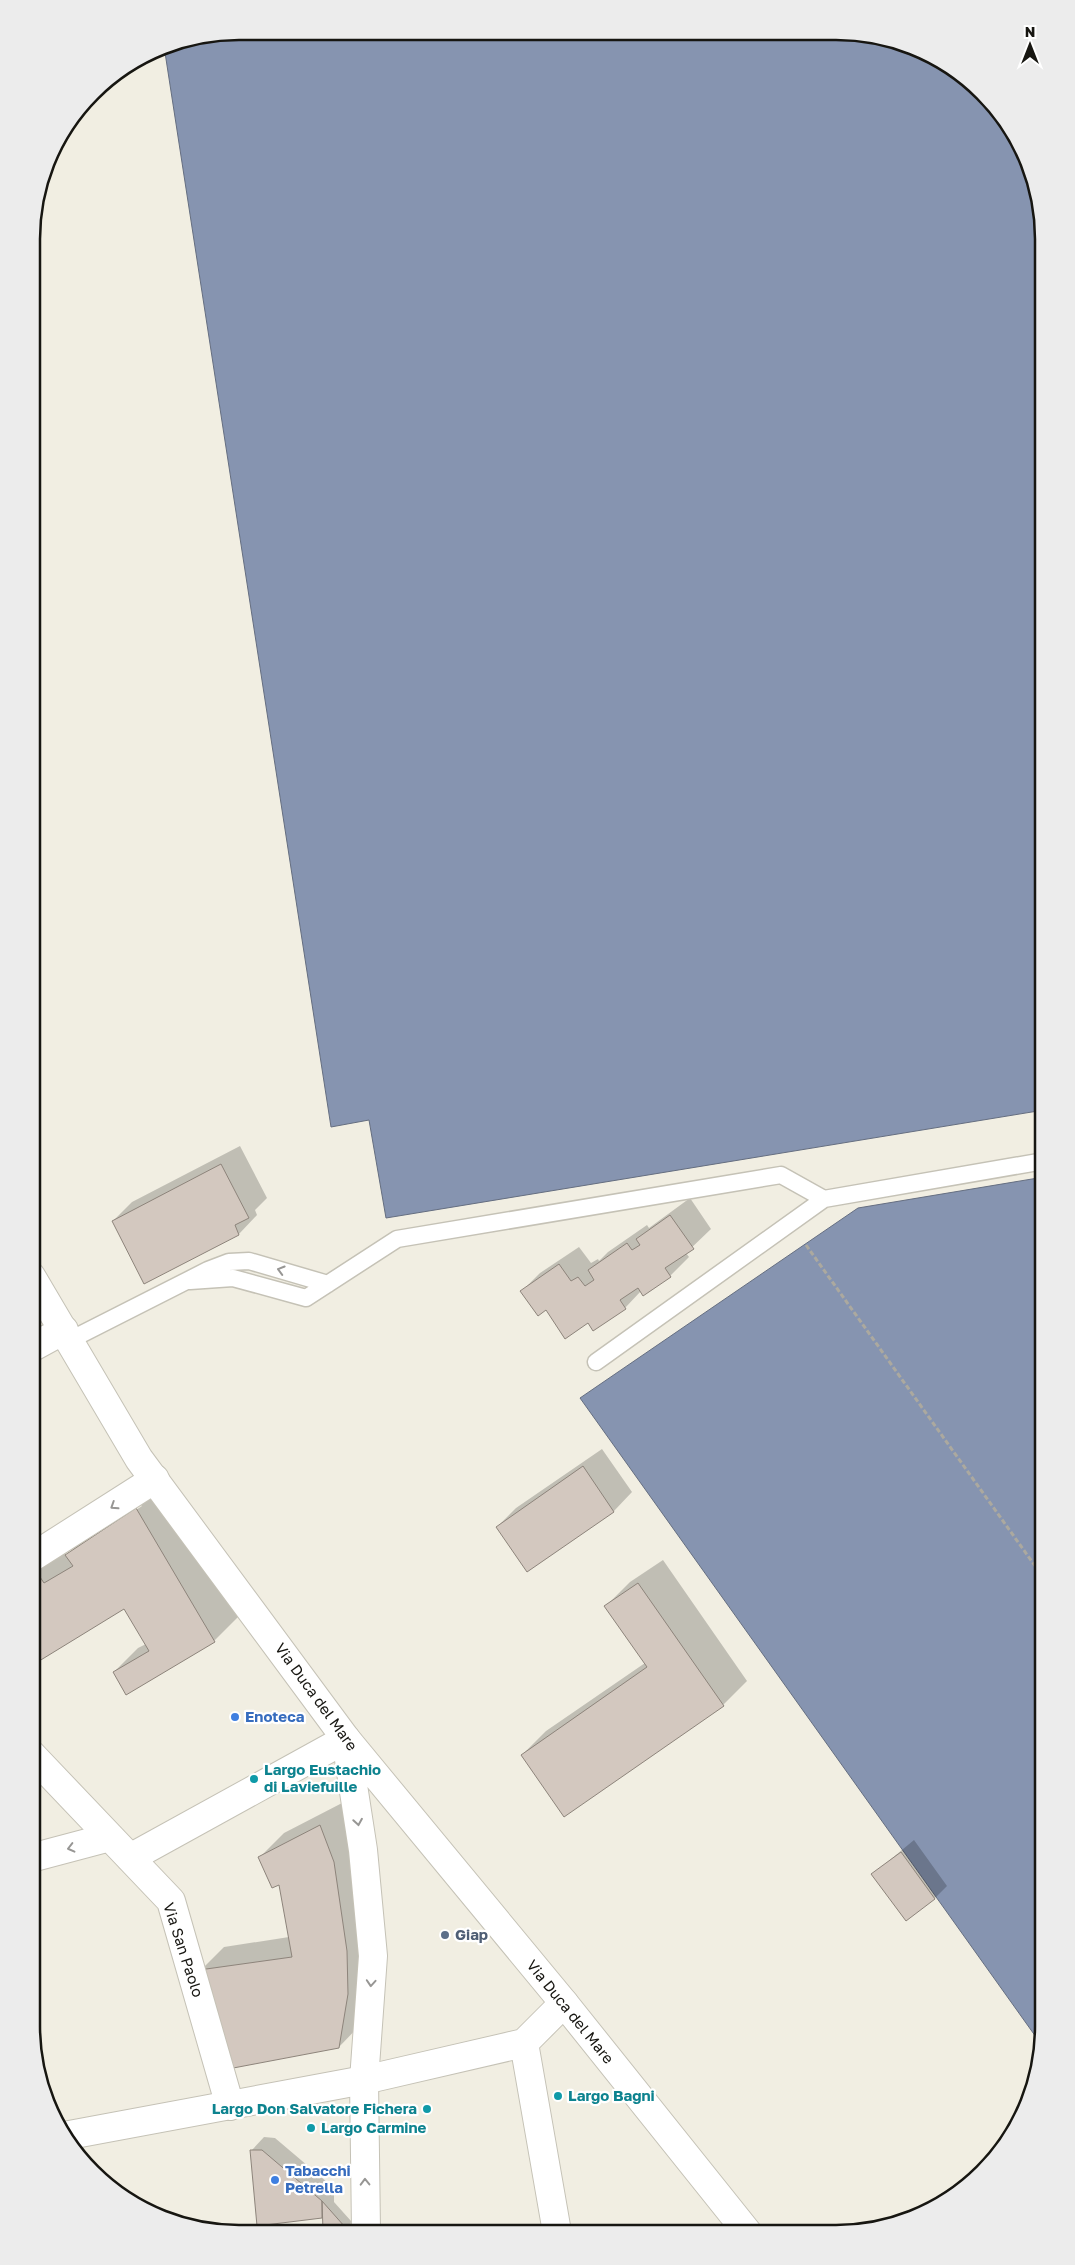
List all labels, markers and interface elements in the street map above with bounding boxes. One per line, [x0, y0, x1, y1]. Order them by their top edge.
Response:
north arrow [1005, 20, 1055, 70]
text: N [1025, 23, 1035, 40]
one-way arrow [278, 1266, 286, 1276]
one-way arrow [110, 1499, 119, 1509]
street label: Via Duca del Mare [272, 1639, 362, 1754]
place label: Enoteca [245, 1707, 305, 1725]
marker: Enoteca [229, 1711, 241, 1723]
place label: Largo Eustachio di Laviefuille [264, 1760, 381, 1795]
marker: Largo Eustachio di Laviefuille [248, 1773, 260, 1785]
one-way arrow [353, 1817, 363, 1826]
one-way arrow [67, 1842, 75, 1852]
street label: Via San Paolo [160, 1900, 208, 1999]
place label: Giap [455, 1925, 488, 1943]
marker: Giap [439, 1929, 451, 1941]
street label: Via Duca del Mare [523, 1956, 618, 2067]
one-way arrow [366, 1980, 377, 1988]
place label: Largo Bagni [568, 2086, 655, 2104]
marker: Largo Bagni [552, 2090, 564, 2102]
place label: Largo Don Salvatore Fichera [212, 2099, 417, 2117]
marker: Largo Don Salvatore Fichera [421, 2103, 433, 2115]
place label: Largo Carmine [321, 2118, 427, 2136]
marker: Largo Carmine [305, 2122, 317, 2134]
place label: Tabacchi Petrella [285, 2161, 351, 2196]
marker: Tabacchi Petrella [269, 2174, 281, 2186]
one-way arrow [360, 2178, 370, 2186]

